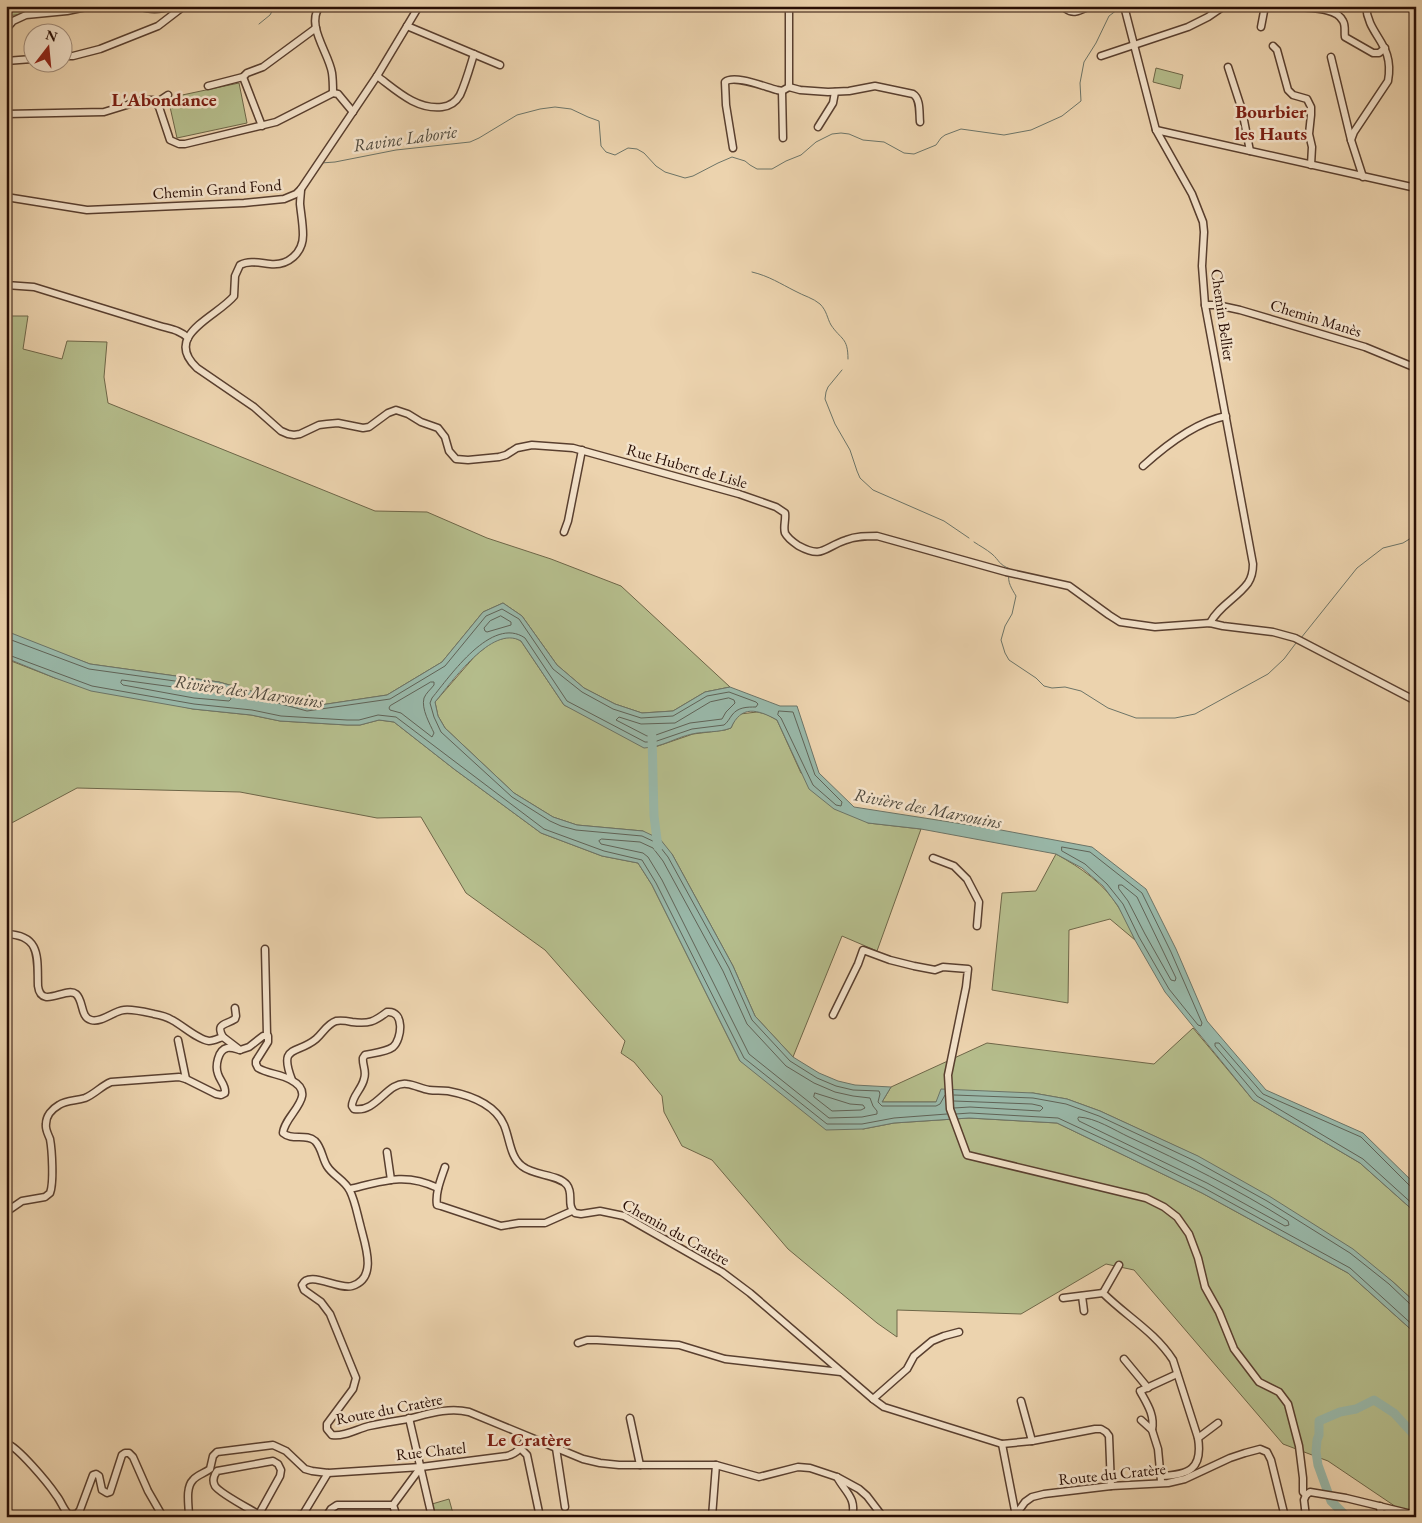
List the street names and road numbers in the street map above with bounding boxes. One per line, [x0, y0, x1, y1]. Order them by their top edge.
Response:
street label: Chemin Grand Fond [152, 174, 283, 204]
street label: Chemin Bellier [1206, 268, 1240, 363]
street label: Chemin Manès [1268, 294, 1364, 342]
street label: Rue Hubert de Lisle [624, 439, 750, 493]
street label: Chemin du Cratère [619, 1194, 733, 1270]
street label: Route du Cratère [334, 1388, 444, 1430]
street label: Rue Chatel [395, 1437, 467, 1465]
street label: Route du Cratère [1057, 1458, 1167, 1490]

